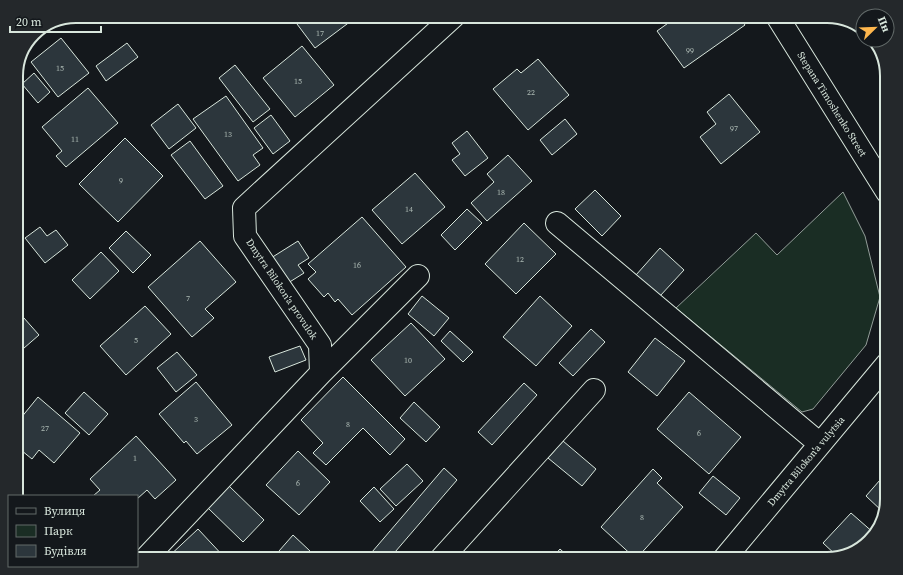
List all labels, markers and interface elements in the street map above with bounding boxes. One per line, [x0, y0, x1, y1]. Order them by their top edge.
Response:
scale bar [10, 8, 101, 34]
north arrow [855, 8, 895, 48]
text: 20 m [16, 14, 42, 30]
text: Пн [874, 14, 894, 34]
house number: 17 [316, 28, 324, 39]
house number: 99 [686, 45, 694, 56]
street label: Stepana Timoshenko Street [794, 49, 870, 160]
house number: 15 [56, 63, 64, 74]
house number: 15 [294, 76, 302, 87]
house number: 22 [527, 87, 535, 98]
house number: 97 [730, 123, 738, 134]
house number: 13 [224, 129, 232, 140]
house number: 11 [71, 134, 79, 145]
house number: 9 [119, 175, 123, 186]
house number: 18 [497, 187, 505, 198]
house number: 14 [405, 204, 413, 215]
street label: Dmytra Bilokon'a provulok [243, 236, 321, 342]
house number: 12 [516, 254, 524, 265]
house number: 16 [353, 260, 361, 271]
house number: 7 [186, 293, 190, 304]
house number: 5 [134, 335, 138, 346]
house number: 10 [404, 355, 412, 366]
street label: Dmytra Bilokon'a vulytsia [765, 413, 848, 509]
house number: 3 [194, 414, 198, 425]
house number: 8 [346, 419, 350, 430]
house number: 27 [41, 423, 49, 434]
house number: 6 [697, 428, 701, 439]
house number: 1 [133, 453, 137, 464]
house number: 6 [296, 478, 300, 489]
legend [8, 495, 138, 567]
text: Вулиця [44, 503, 85, 519]
house number: 8 [640, 512, 644, 523]
text: Парк [44, 523, 73, 539]
text: Будівля [44, 543, 87, 559]

